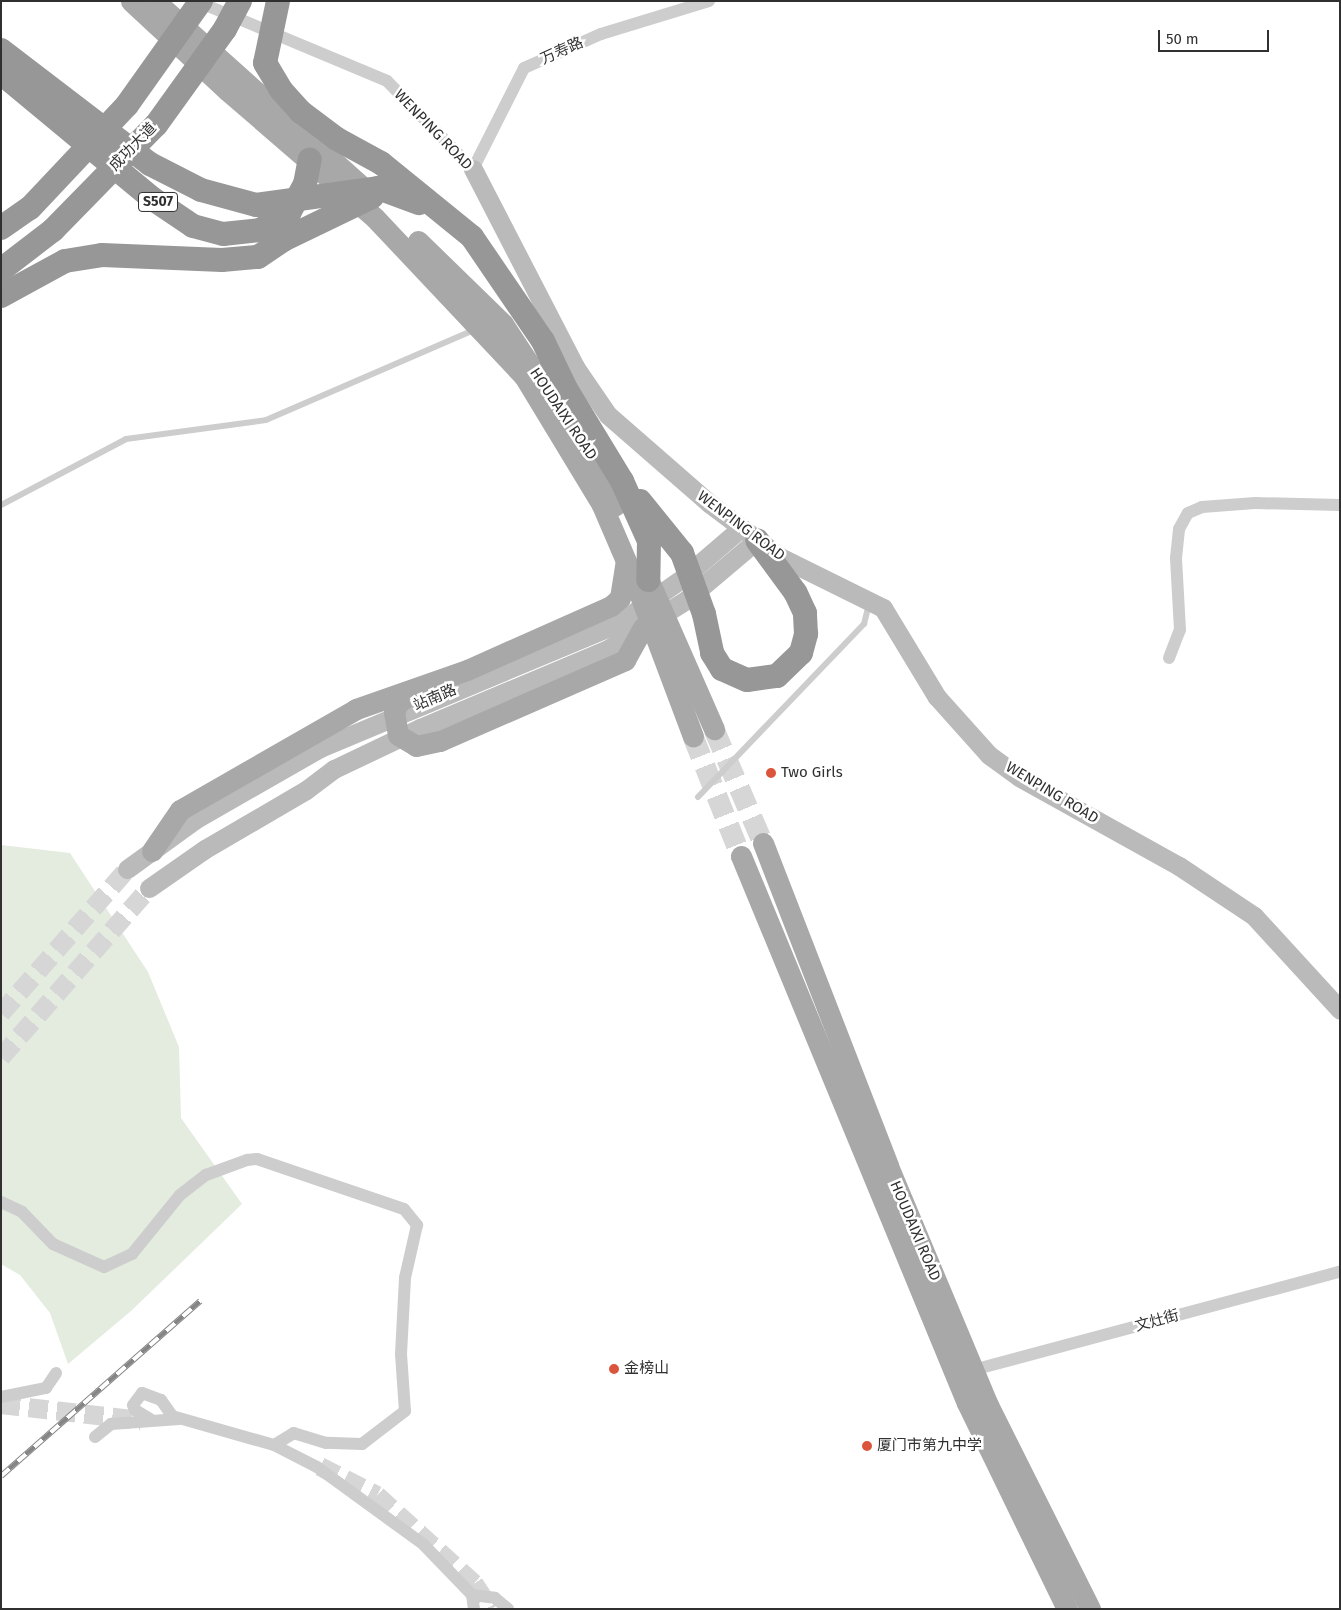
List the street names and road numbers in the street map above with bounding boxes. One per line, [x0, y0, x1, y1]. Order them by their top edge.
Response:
street label: 万寿路 [538, 34, 586, 68]
street label: WENPING ROAD [390, 86, 476, 174]
street label: 成功大道 [106, 119, 160, 175]
road number: S507 [138, 190, 178, 213]
street label: HOUDAIXI ROAD [526, 365, 600, 463]
street label: WENPING ROAD [694, 487, 788, 565]
street label: 站南路 [411, 681, 459, 715]
street label: WENPING ROAD [1002, 758, 1102, 828]
street label: HOUDAIXI ROAD [886, 1178, 944, 1284]
street label: 文灶街 [1133, 1306, 1181, 1336]

